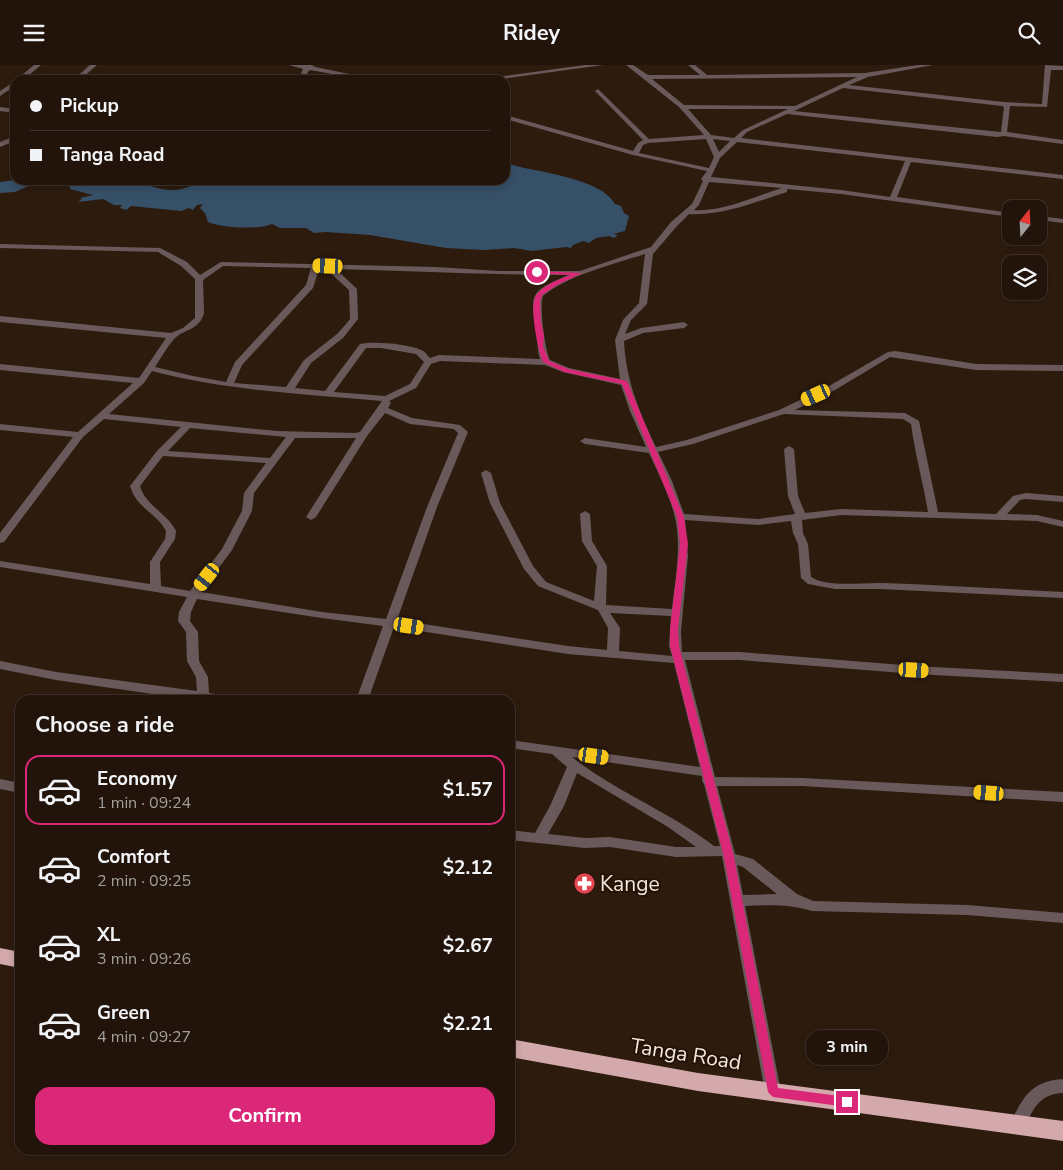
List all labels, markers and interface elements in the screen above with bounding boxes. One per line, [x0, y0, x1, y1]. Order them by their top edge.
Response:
text: Ridey [503, 18, 560, 48]
icon: menu [20, 19, 48, 47]
icon: search [1015, 19, 1043, 47]
text: Pickup [60, 93, 119, 119]
text: Tanga Road [60, 142, 164, 168]
north arrow [1002, 200, 1048, 245]
map controls [1002, 200, 1047, 300]
button: layers [1002, 255, 1047, 300]
car [312, 258, 343, 274]
route start [526, 261, 548, 283]
car [799, 382, 832, 408]
car [191, 561, 222, 593]
car [393, 616, 424, 636]
car [898, 662, 929, 678]
text: Choose a ride [35, 710, 174, 740]
car [578, 746, 609, 766]
text: Economy [97, 766, 177, 792]
icon: car [37, 768, 82, 813]
text: $1.57 [443, 777, 493, 803]
car [973, 784, 1004, 802]
text: 1 min · 09:24 [97, 792, 191, 814]
text: Comfort [97, 844, 170, 870]
icon: car [37, 846, 82, 891]
text: $2.12 [443, 855, 493, 881]
text: 2 min · 09:25 [97, 870, 191, 892]
place label: Kange [600, 870, 660, 898]
pharmacy icon: Kange [572, 872, 596, 896]
text: XL [97, 922, 120, 948]
icon: car [37, 924, 82, 969]
text: $2.67 [443, 933, 493, 959]
text: 3 min · 09:26 [97, 948, 191, 970]
text: Green [97, 1000, 150, 1026]
icon: car [37, 1002, 82, 1047]
text: $2.21 [443, 1011, 493, 1037]
text: 4 min · 09:27 [97, 1026, 191, 1048]
callout: 3 min [806, 1029, 888, 1065]
street label: Tanga Road [629, 1031, 743, 1077]
text: 3 min [826, 1036, 868, 1058]
button: Confirm [35, 1087, 495, 1145]
route end [836, 1091, 858, 1113]

